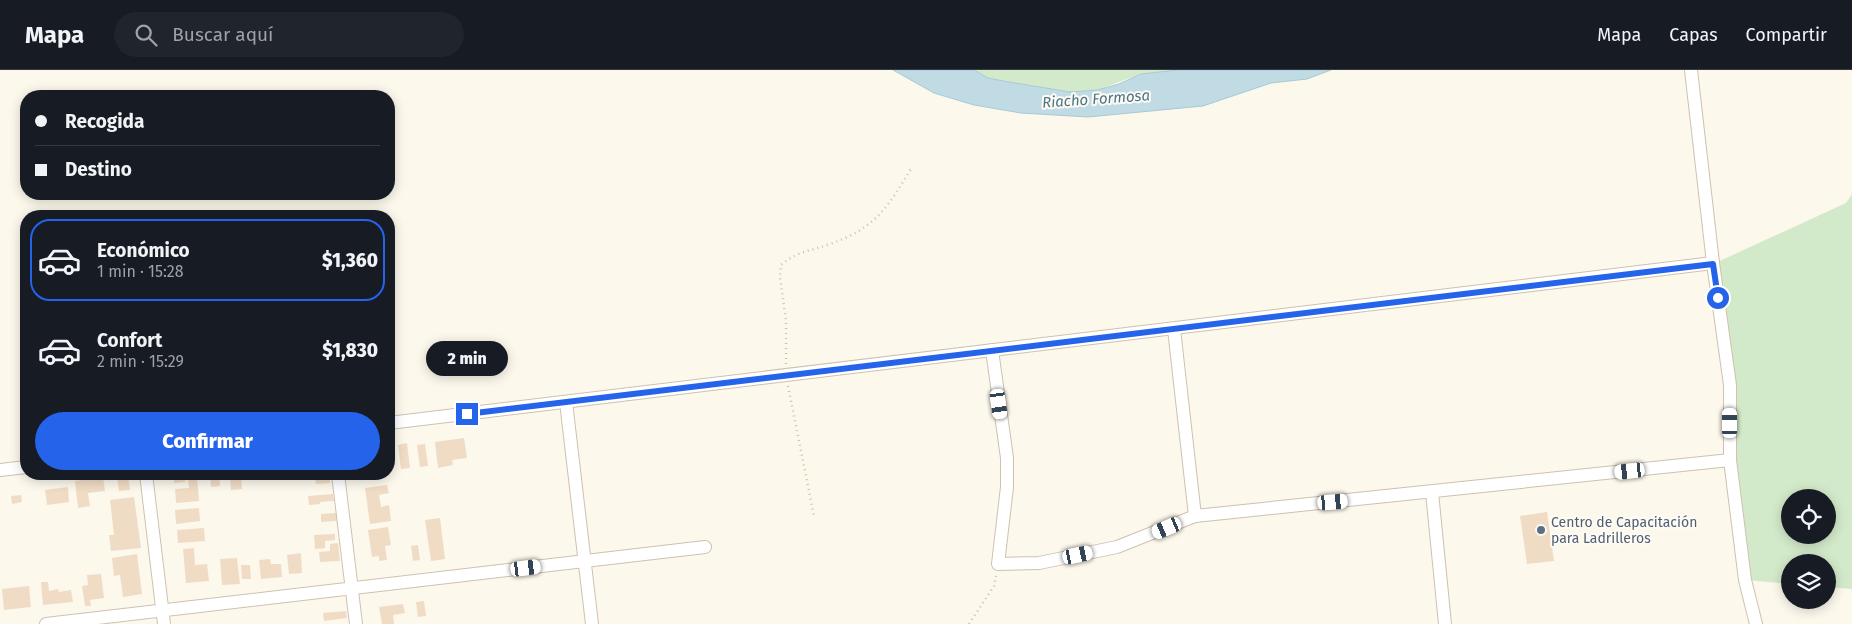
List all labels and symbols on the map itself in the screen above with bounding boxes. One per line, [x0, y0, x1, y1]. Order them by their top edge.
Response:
water label: Riacho Formosa [1041, 86, 1151, 112]
route start [1707, 287, 1729, 309]
callout: 2 min [426, 342, 508, 376]
car [989, 388, 1008, 420]
route end [456, 403, 478, 425]
car [1722, 408, 1737, 438]
car [1614, 462, 1645, 480]
car [1317, 493, 1348, 511]
place label: Centro de Capacitación para Ladrilleros [1551, 514, 1697, 547]
car [1150, 515, 1183, 541]
marker: Centro de Capacitación para Ladrilleros [1535, 524, 1547, 536]
car [1061, 545, 1094, 565]
car [510, 559, 541, 577]

